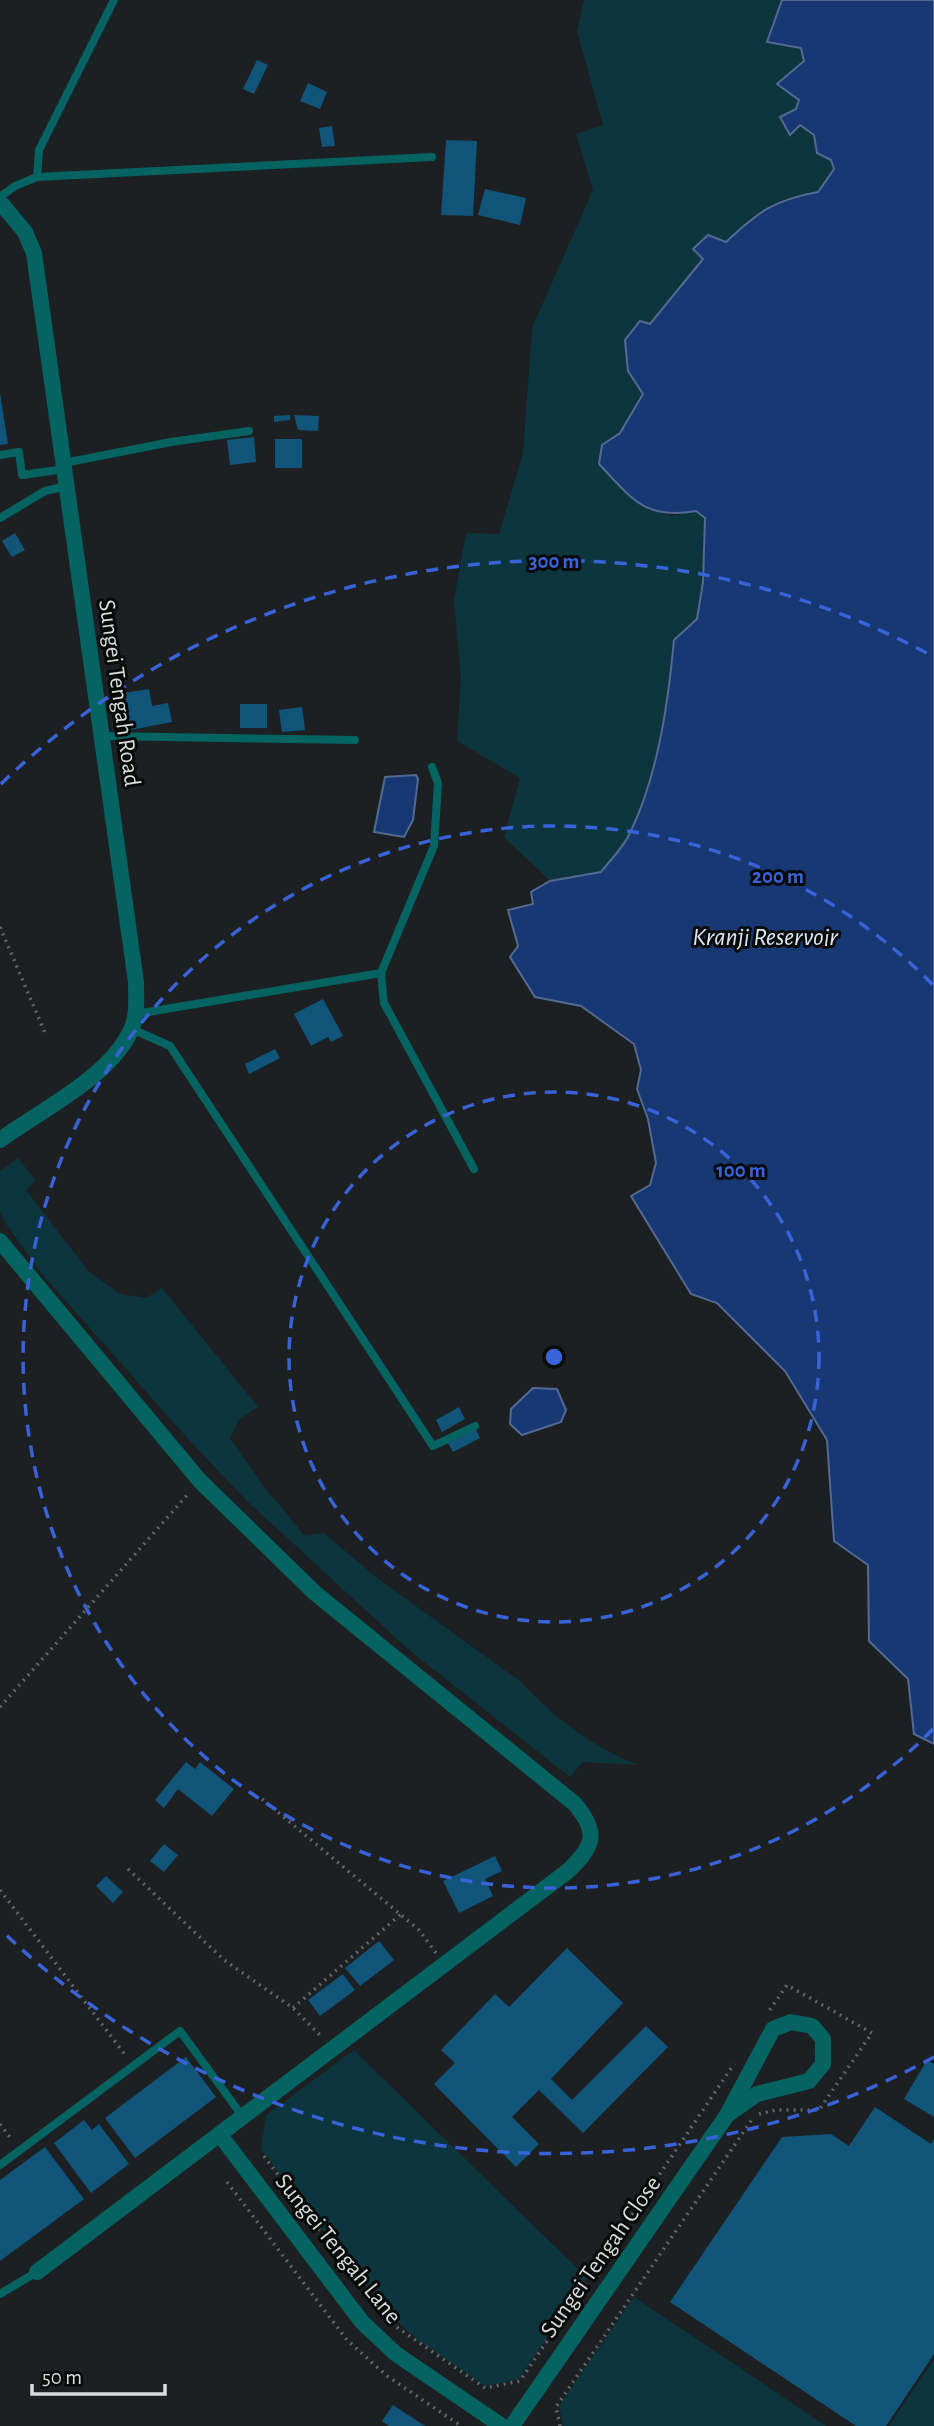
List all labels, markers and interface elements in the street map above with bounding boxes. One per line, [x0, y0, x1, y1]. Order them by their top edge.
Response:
text: 300 m [528, 551, 580, 572]
street label: Sungei Tengah Road [94, 598, 144, 788]
text: 200 m [752, 866, 804, 887]
water label: Kranji Reservoir [692, 924, 839, 950]
text: 100 m [716, 1160, 766, 1181]
centre of rings [542, 1345, 566, 1369]
street label: Sungei Tengah Lane [270, 2170, 406, 2328]
street label: Sungei Tengah Close [536, 2172, 666, 2342]
scale bar [32, 2352, 164, 2396]
text: 50 m [42, 2367, 82, 2388]

